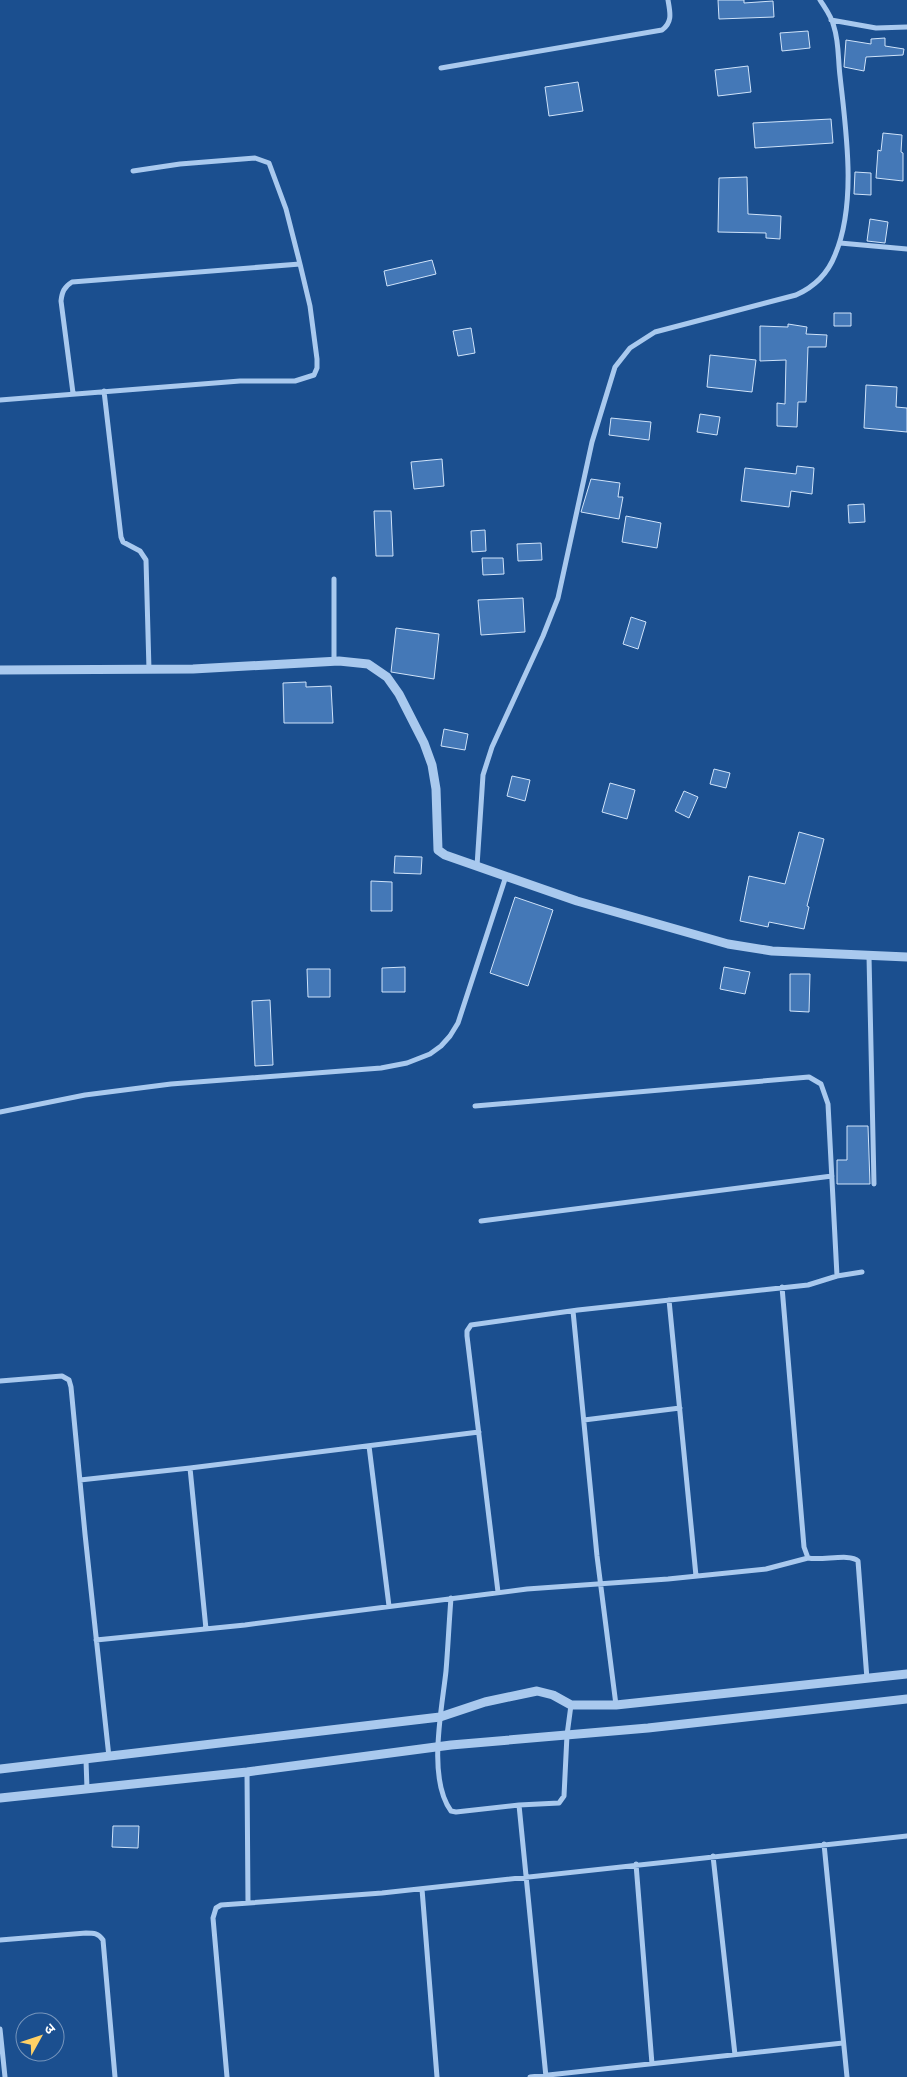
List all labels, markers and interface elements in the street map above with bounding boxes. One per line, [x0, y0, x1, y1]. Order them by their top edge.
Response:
north arrow [15, 2012, 65, 2062]
text: उ [41, 2020, 59, 2038]

